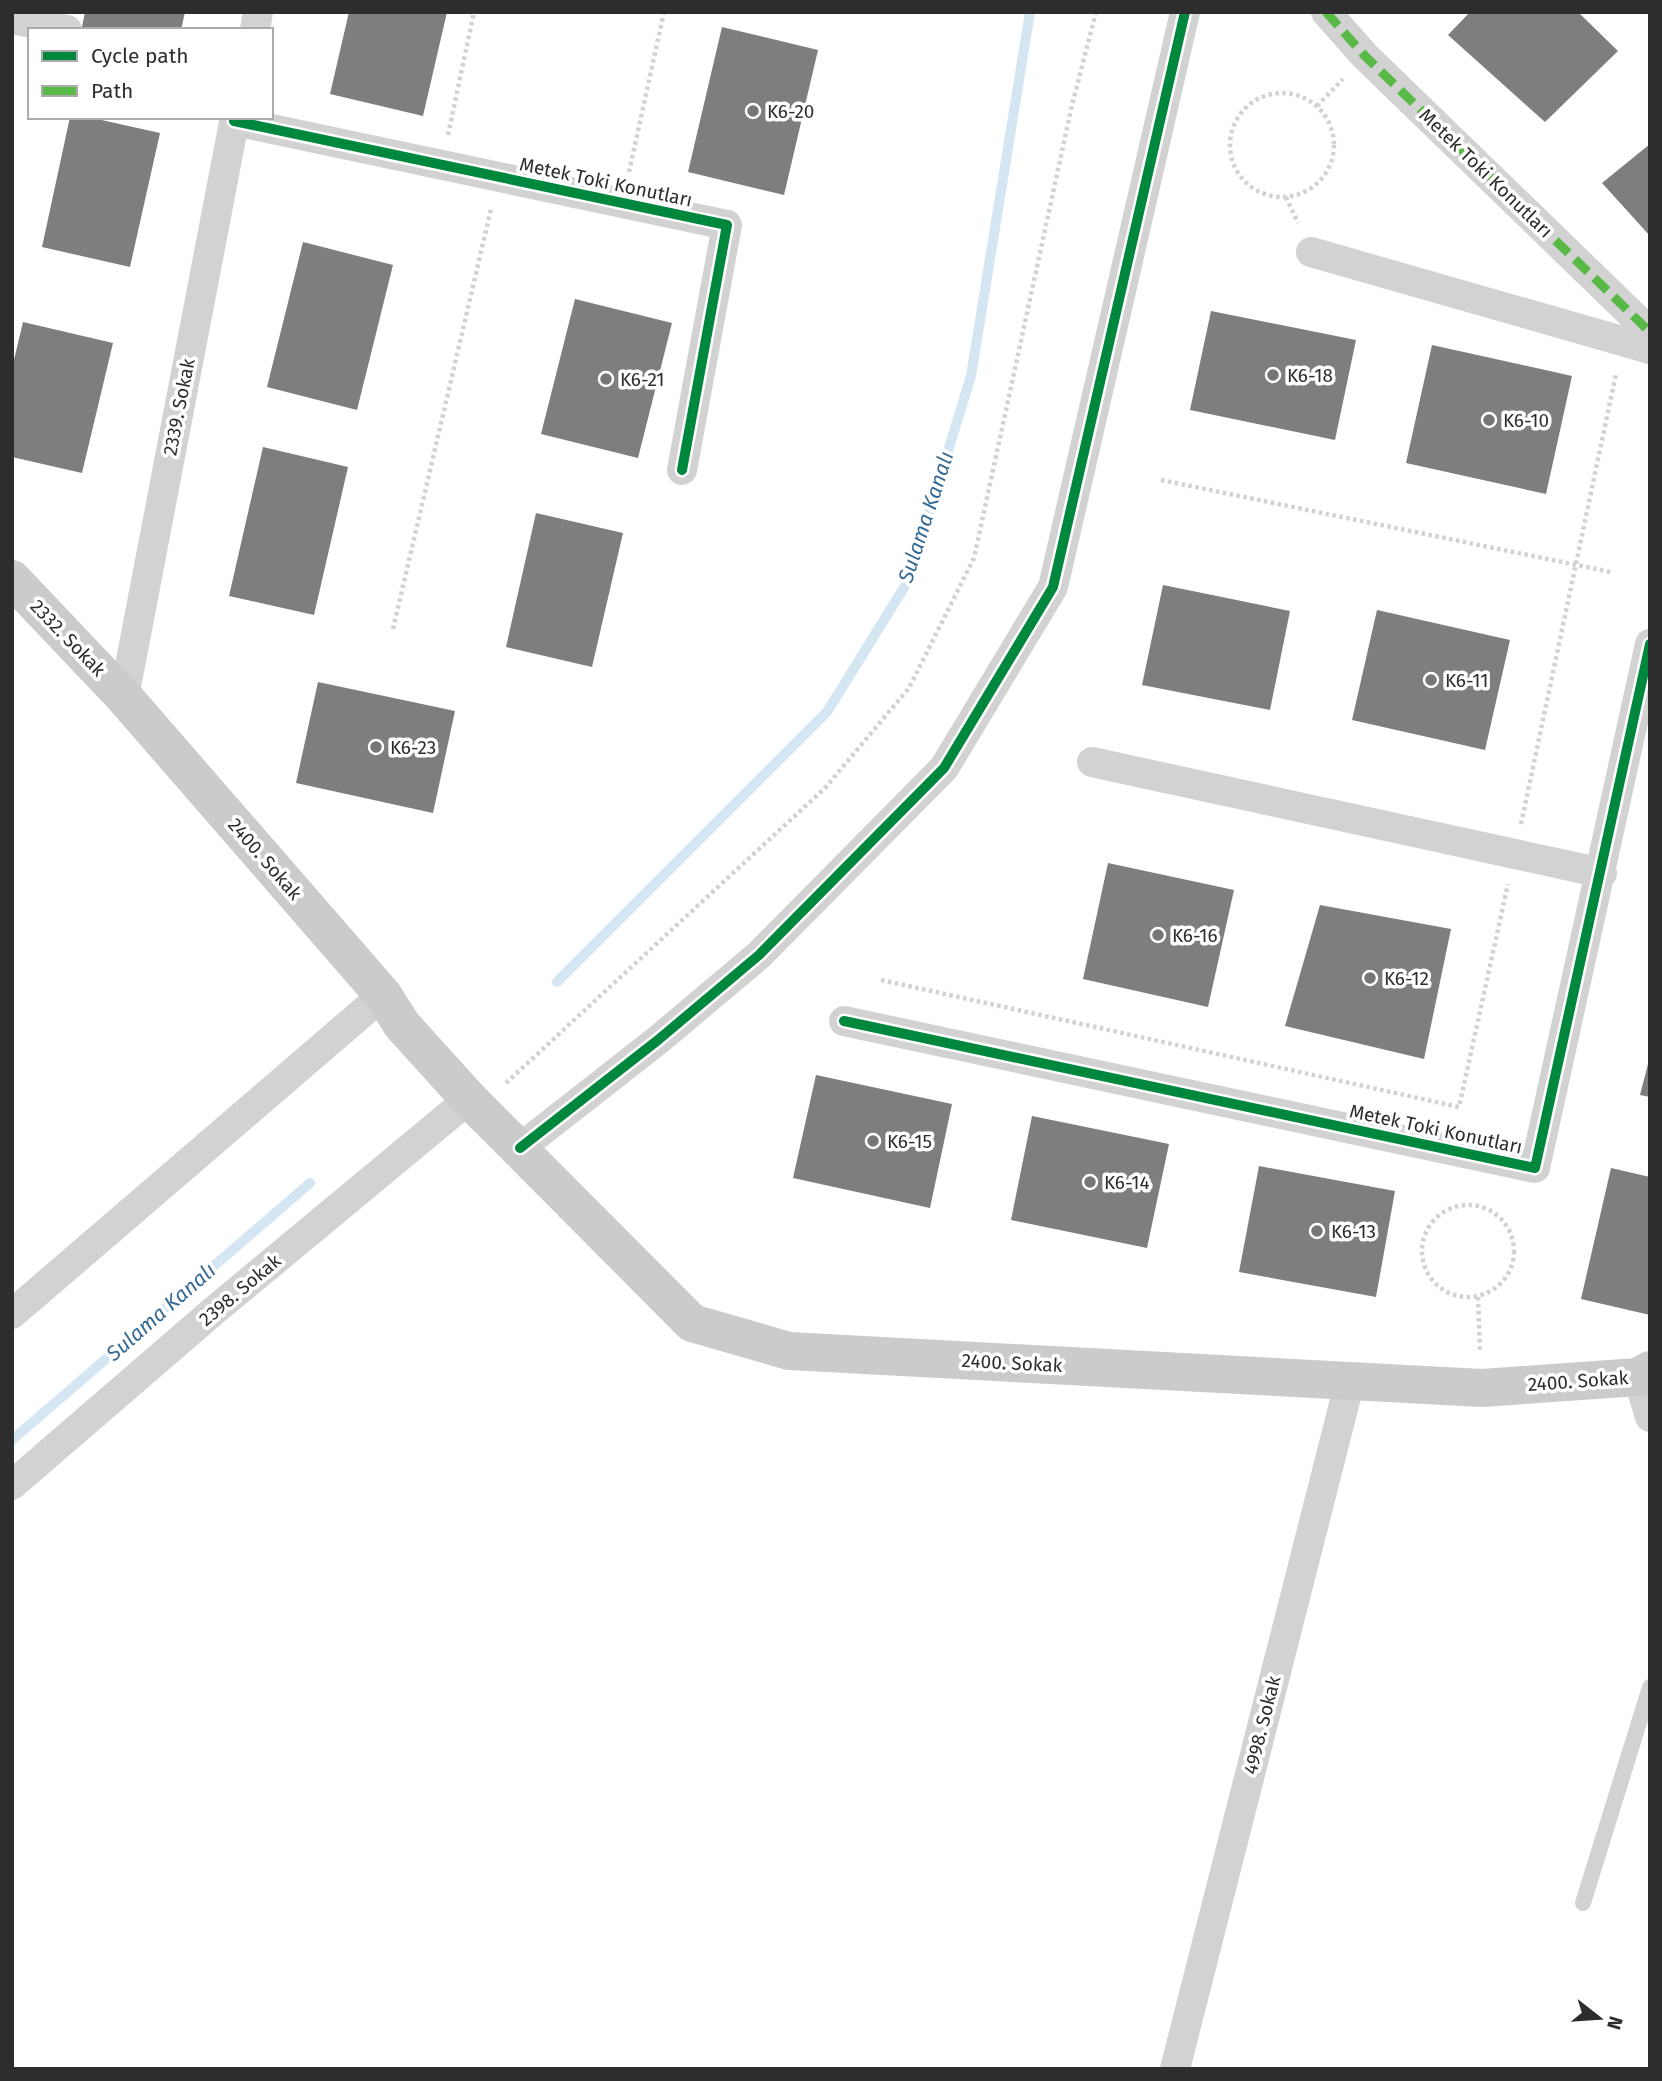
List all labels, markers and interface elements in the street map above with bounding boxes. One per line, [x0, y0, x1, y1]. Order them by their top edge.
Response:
legend [28, 28, 273, 119]
text: Cycle path [91, 43, 189, 69]
text: Path [91, 78, 133, 104]
place label: K6-20 [767, 100, 814, 123]
marker: K6-20 [745, 103, 761, 119]
street label: Metek Toki Konutları [1415, 104, 1557, 242]
street label: Metek Toki Konutları [517, 152, 695, 212]
street label: 2339. Sokak [158, 356, 200, 458]
place label: K6-18 [1287, 364, 1333, 387]
marker: K6-18 [1265, 367, 1281, 383]
place label: K6-21 [620, 368, 665, 391]
marker: K6-21 [598, 371, 614, 387]
place label: K6-10 [1503, 409, 1549, 432]
marker: K6-10 [1481, 412, 1497, 428]
water label: Sulama Kanalı [892, 448, 959, 587]
street label: 2332. Sokak [26, 595, 111, 681]
place label: K6-11 [1445, 669, 1488, 692]
marker: K6-11 [1423, 672, 1439, 688]
place label: K6-23 [390, 736, 436, 759]
marker: K6-23 [368, 739, 384, 755]
street label: 2400. Sokak [223, 813, 307, 905]
place label: K6-16 [1172, 924, 1218, 947]
marker: K6-16 [1150, 927, 1166, 943]
place label: K6-12 [1384, 967, 1429, 990]
marker: K6-12 [1362, 970, 1378, 986]
street label: Metek Toki Konutları [1347, 1099, 1525, 1159]
place label: K6-15 [887, 1130, 932, 1153]
marker: K6-15 [865, 1133, 881, 1149]
place label: K6-14 [1104, 1171, 1150, 1194]
marker: K6-14 [1082, 1174, 1098, 1190]
place label: K6-13 [1331, 1220, 1376, 1243]
marker: K6-13 [1309, 1223, 1325, 1239]
street label: 2398. Sokak [194, 1249, 286, 1331]
water label: Sulama Kanalı [100, 1257, 221, 1367]
street label: 2400. Sokak [961, 1349, 1063, 1377]
street label: 2400. Sokak [1527, 1366, 1629, 1396]
street label: 4998. Sokak [1239, 1673, 1285, 1777]
north arrow [1564, 1983, 1634, 2053]
text: N [1602, 2013, 1628, 2032]

